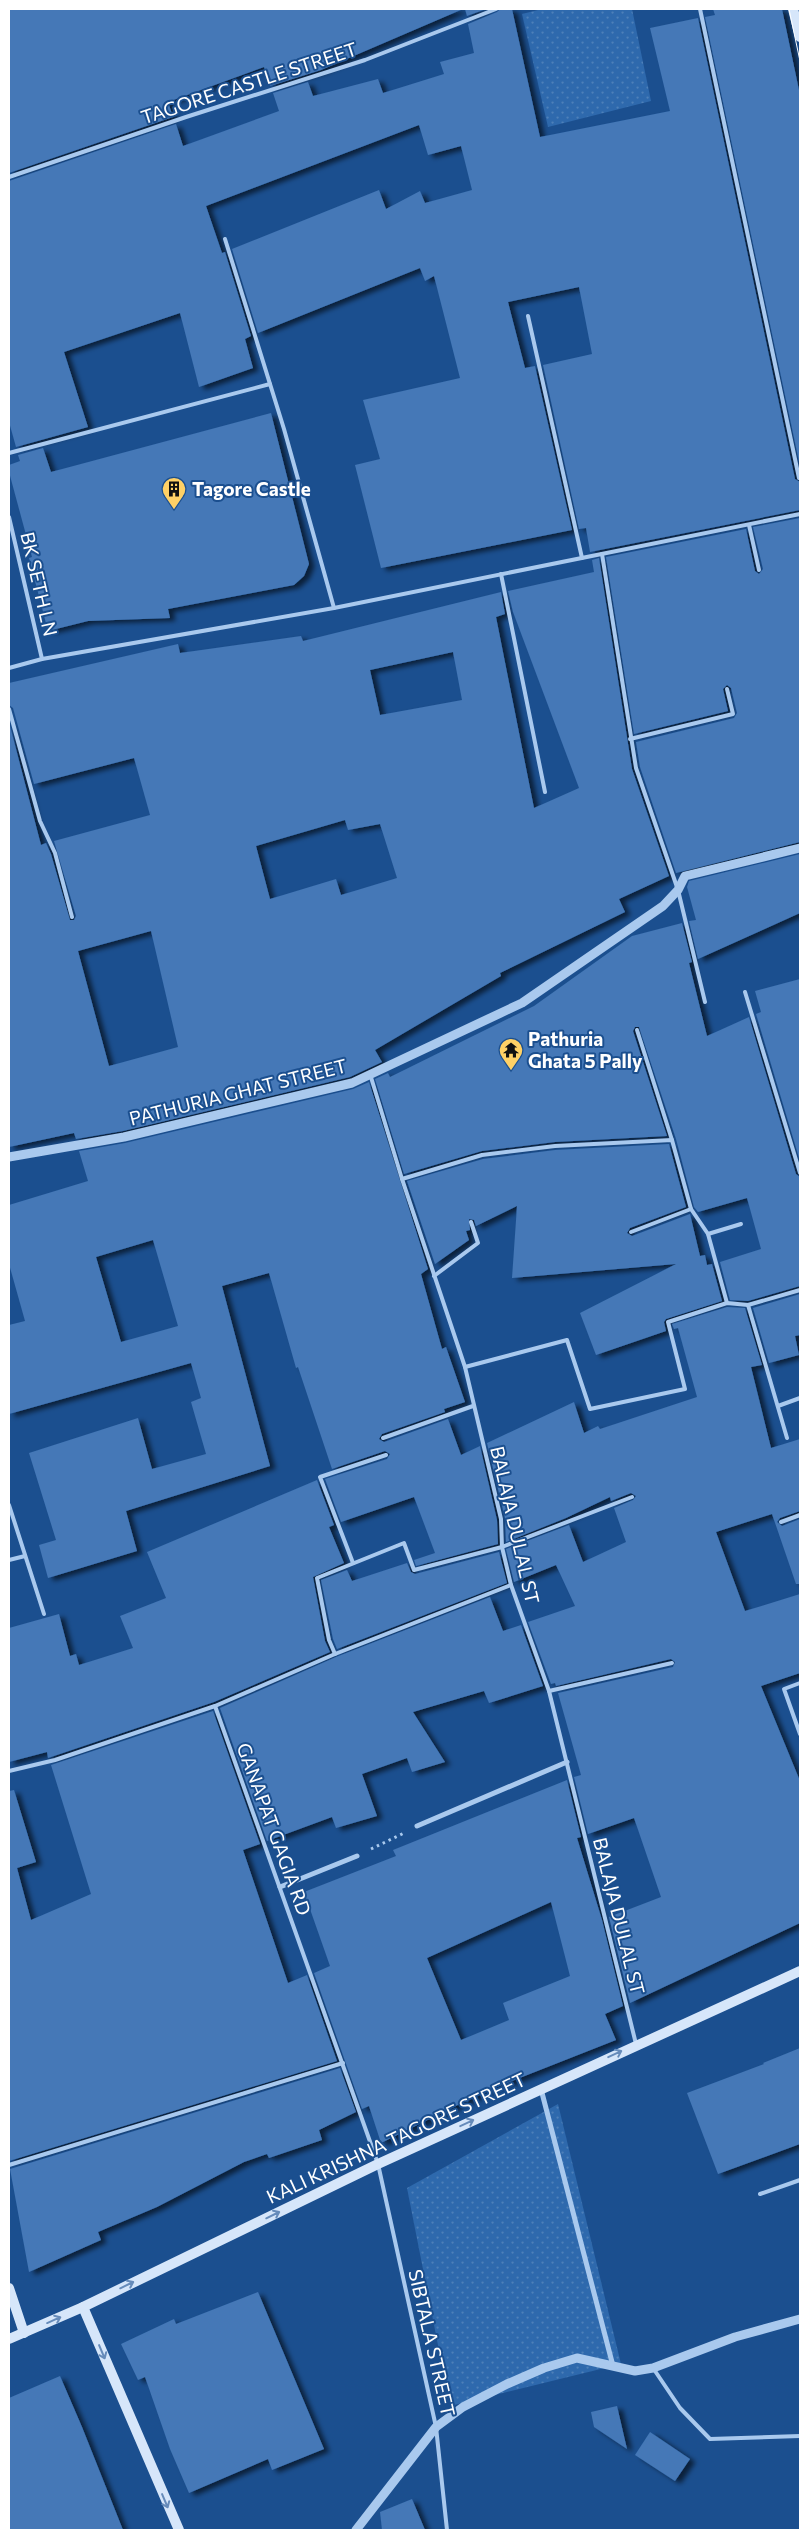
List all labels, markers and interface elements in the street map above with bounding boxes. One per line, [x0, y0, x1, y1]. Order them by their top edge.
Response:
street label: TAGORE CASTLE STREET [138, 37, 360, 128]
building icon: Tagore Castle [161, 476, 187, 510]
place label: Tagore Castle [192, 477, 311, 500]
street label: BK SETH LN [16, 529, 63, 638]
place label: Pathuria Ghata 5 Pally [528, 1027, 643, 1072]
temple icon: Pathuria Ghata 5 Pally [498, 1037, 524, 1071]
street label: PATHURIA GHAT STREET [127, 1053, 349, 1130]
street label: BALAJA DULAL ST [486, 1444, 545, 1606]
street label: GANAPAT GAGIA RD [233, 1739, 316, 1918]
street label: BALAJA DULAL ST [589, 1835, 650, 1997]
one-way arrow [607, 2049, 622, 2059]
street label: KALI KRISHNA TAGORE STREET [262, 2067, 529, 2208]
one-way arrow [459, 2118, 474, 2127]
one-way arrow [265, 2210, 280, 2219]
street label: SIBTALA STREET [404, 2267, 461, 2419]
one-way arrow [119, 2280, 134, 2290]
one-way arrow [46, 2314, 61, 2324]
one-way arrow [97, 2344, 107, 2359]
one-way arrow [161, 2493, 170, 2508]

